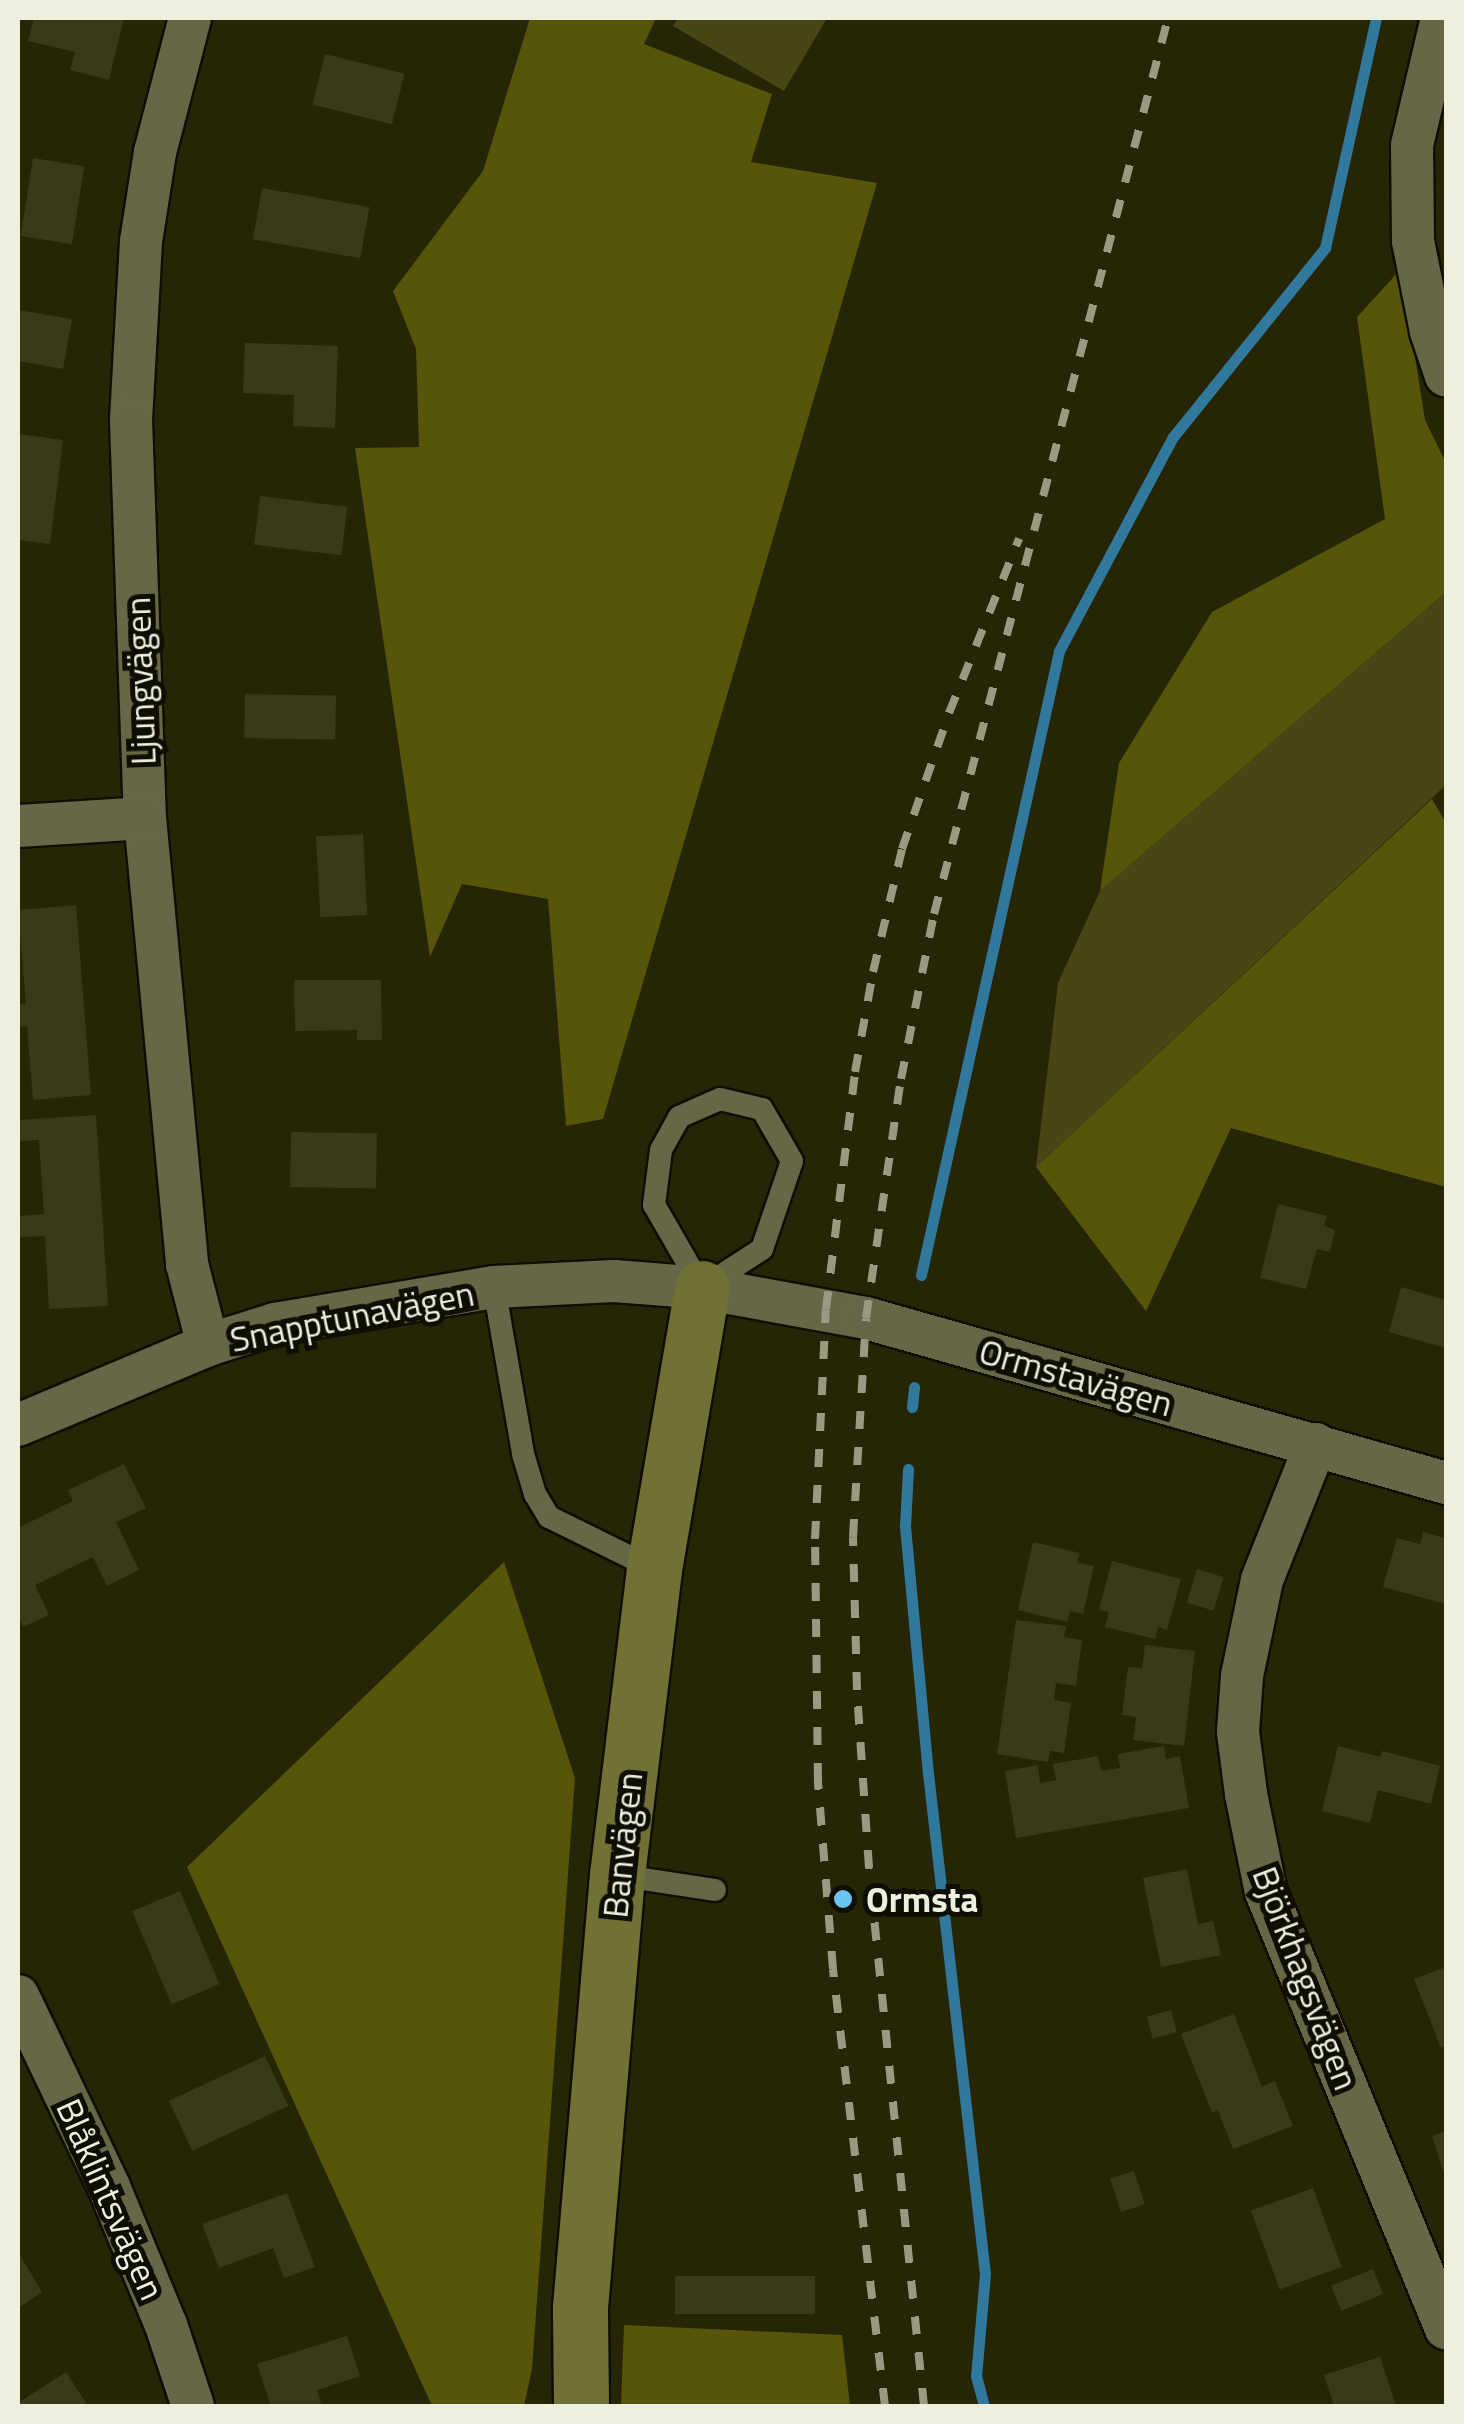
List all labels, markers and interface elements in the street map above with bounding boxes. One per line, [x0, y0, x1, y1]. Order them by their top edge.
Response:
street label: Ljungvägen [116, 596, 164, 766]
street label: Snapptunavägen [226, 1272, 478, 1360]
street label: Ormstavägen [975, 1329, 1177, 1425]
street label: Banvägen [593, 1770, 651, 1920]
street label: Björkhagsvägen [1244, 1861, 1368, 2095]
place label: Ormsta [866, 1878, 978, 1920]
marker: Ormsta [830, 1886, 856, 1912]
street label: Blåklintsvägen [48, 2092, 174, 2306]

